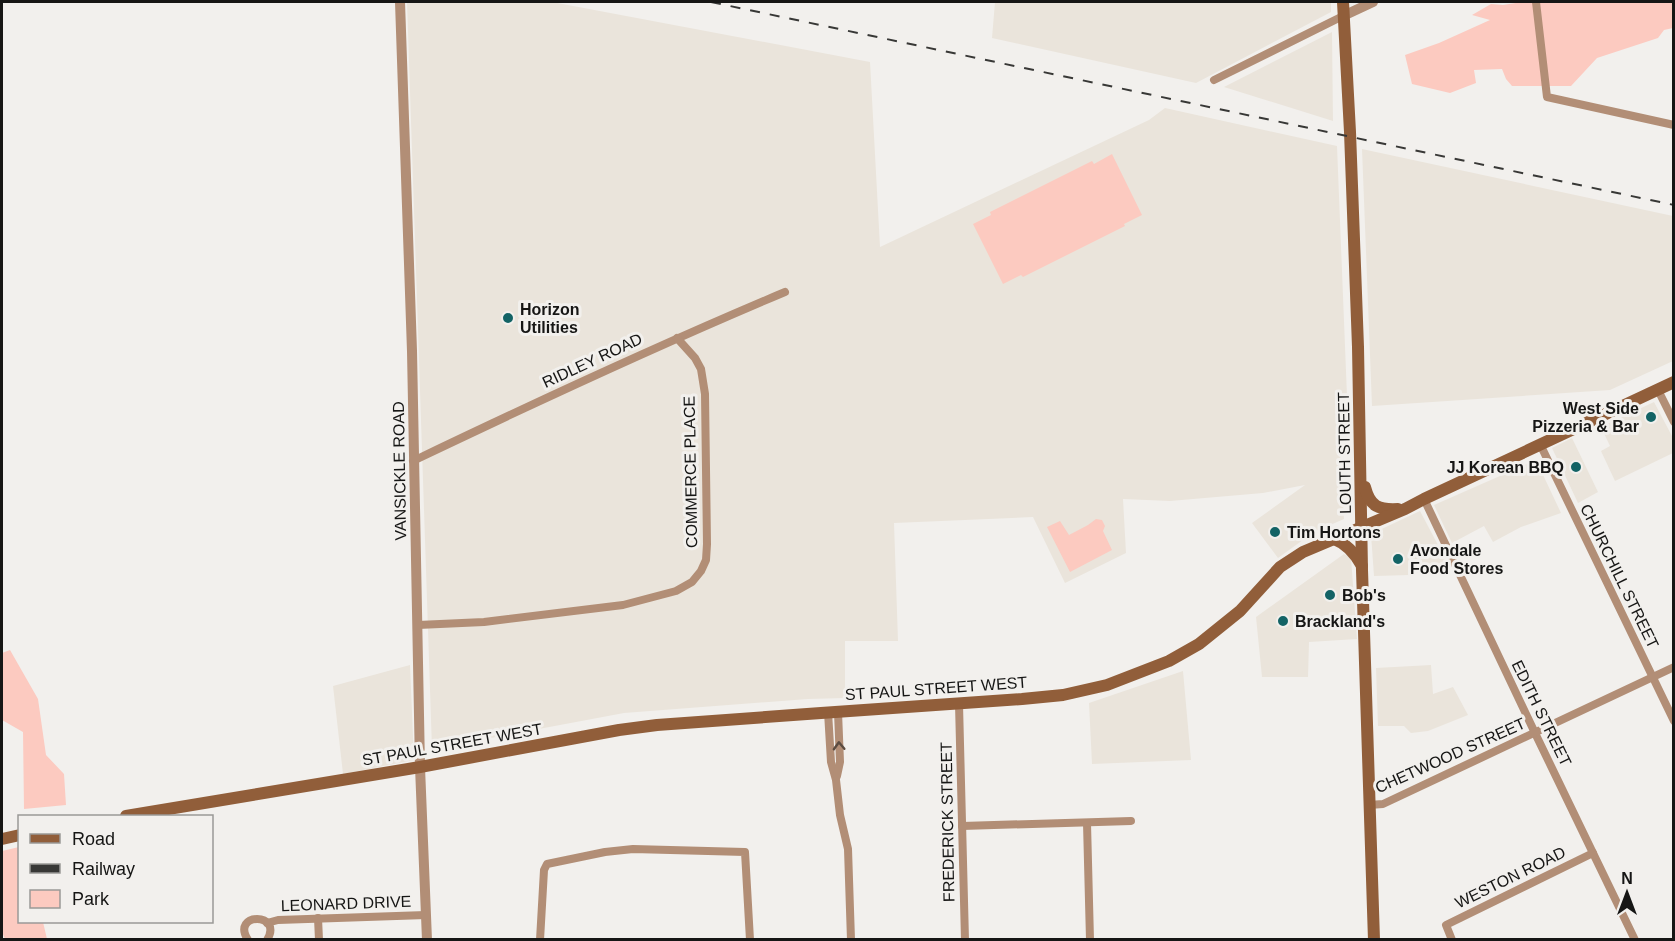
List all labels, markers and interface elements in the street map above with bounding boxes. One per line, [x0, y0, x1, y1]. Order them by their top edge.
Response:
place label: Horizon Utilities [520, 301, 580, 336]
marker: Horizon Utilities [501, 311, 515, 325]
street label: RIDLEY ROAD [540, 330, 645, 391]
street label: LOUTH STREET [1335, 392, 1354, 514]
street label: COMMERCE PLACE [681, 396, 700, 548]
place label: West Side Pizzeria & Bar [1532, 400, 1639, 435]
street label: VANSICKLE ROAD [390, 401, 409, 541]
marker: West Side Pizzeria & Bar [1644, 410, 1658, 424]
place label: JJ Korean BBQ [1447, 459, 1564, 476]
marker: JJ Korean BBQ [1569, 460, 1583, 474]
street label: CHURCHILL STREET [1577, 501, 1662, 651]
place label: Tim Hortons [1287, 524, 1381, 541]
marker: Tim Hortons [1268, 525, 1282, 539]
place label: Avondale Food Stores [1410, 542, 1503, 577]
marker: Avondale Food Stores [1391, 552, 1405, 566]
place label: Bob's [1342, 587, 1386, 604]
marker: Bob's [1323, 588, 1337, 602]
place label: Brackland's [1295, 613, 1385, 630]
marker: Brackland's [1276, 614, 1290, 628]
street label: EDITH STREET [1509, 658, 1575, 769]
street label: ST PAUL STREET WEST [844, 674, 1028, 703]
street label: CHETWOOD STREET [1372, 715, 1528, 796]
street label: ST PAUL STREET WEST [361, 720, 544, 769]
one-way arrow [833, 741, 845, 750]
street label: FREDERICK STREET [938, 742, 957, 902]
legend [18, 815, 213, 923]
text: Road [72, 829, 115, 849]
street label: WESTON ROAD [1452, 843, 1568, 912]
text: Railway [72, 859, 135, 879]
north arrow [1597, 863, 1657, 923]
text: N [1621, 870, 1633, 887]
text: Park [72, 889, 110, 909]
street label: LEONARD DRIVE [280, 893, 412, 914]

